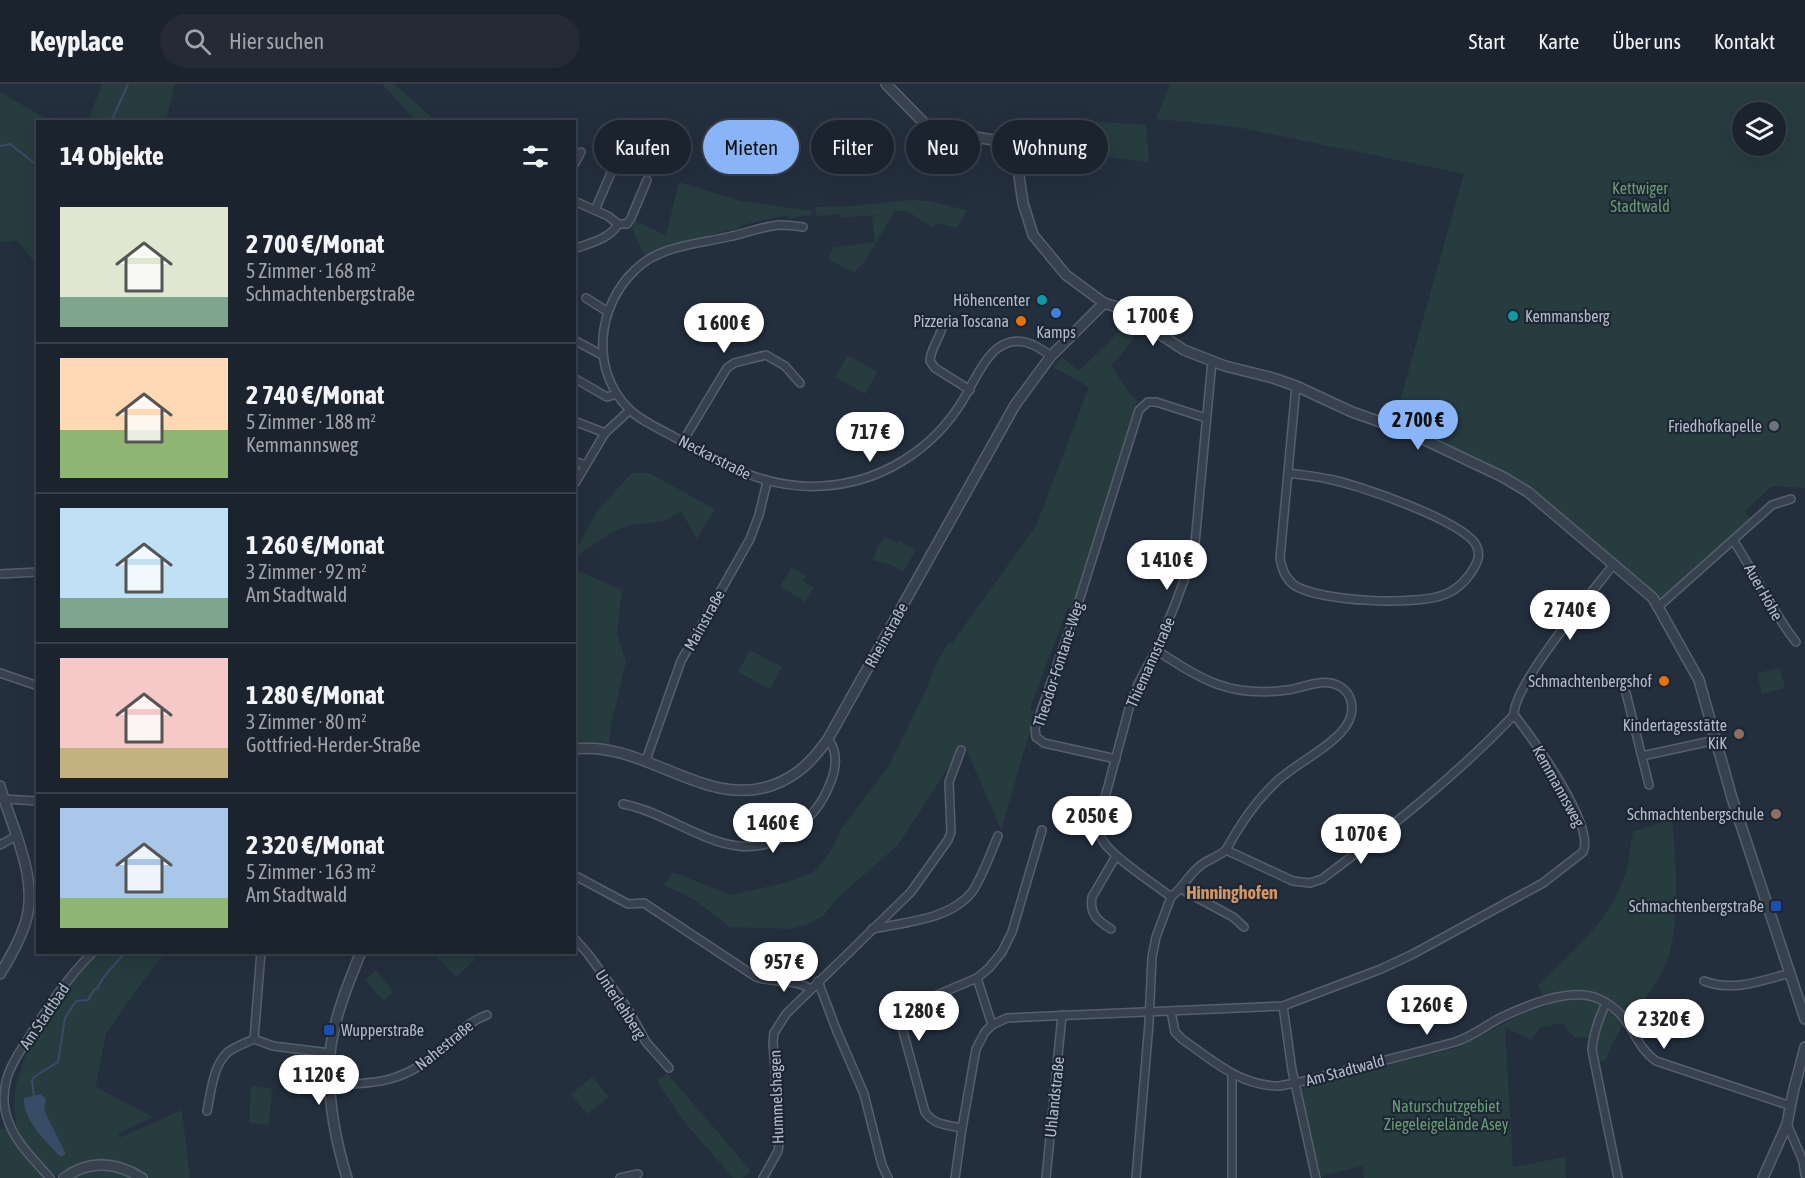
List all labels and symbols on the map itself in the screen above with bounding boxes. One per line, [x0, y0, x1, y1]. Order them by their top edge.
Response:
park label: Kettwiger Stadtwald [1610, 179, 1670, 215]
place label: Höhencenter [953, 291, 1030, 309]
marker: Höhencenter [1035, 293, 1049, 307]
pin: 1 700 € [1098, 296, 1208, 347]
pin: 1 600 € [669, 303, 779, 354]
marker: Kamps [1049, 306, 1063, 320]
place label: Kemmansberg [1525, 307, 1610, 326]
marker: Kemmansberg [1506, 309, 1520, 323]
place label: Pizzeria Toscana [913, 312, 1009, 330]
marker: Pizzeria Toscana [1014, 314, 1028, 328]
place label: Kamps [1036, 323, 1076, 342]
pin: 2 700 € [1363, 400, 1473, 451]
pin: 717 € [828, 412, 912, 463]
place label: Friedhofkapelle [1668, 417, 1762, 436]
marker: Friedhofkapelle [1767, 419, 1781, 433]
street label: Neckarstraße [676, 431, 754, 483]
pin: 1 410 € [1112, 540, 1222, 591]
street label: Auer Höhe [1741, 561, 1787, 623]
street label: Mainstraße [680, 587, 728, 653]
pin: 2 740 € [1515, 590, 1625, 641]
street label: Rheinstraße [861, 599, 911, 671]
street label: Theodor-Fontane-Weg [1029, 599, 1088, 729]
street label: Thiemannstraße [1122, 614, 1178, 710]
place label: Schmachtenbergshof [1528, 672, 1653, 691]
marker: Schmachtenbergshof [1657, 674, 1671, 688]
place label: Kindertagesstätte KiK [1623, 716, 1727, 752]
marker: Kindertagesstätte KiK [1732, 727, 1746, 741]
street label: Kemmannsweg [1528, 742, 1589, 830]
pin: 2 050 € [1037, 796, 1147, 847]
pin: 1 460 € [718, 803, 828, 854]
place label: Schmachtenbergschule [1627, 805, 1764, 824]
marker: Schmachtenbergschule [1769, 807, 1783, 821]
pin: 1 070 € [1306, 814, 1416, 865]
district label: Hinninghofen [1186, 882, 1278, 903]
place label: Schmachtenbergstraße [1629, 897, 1764, 916]
marker: Schmachtenbergstraße [1769, 899, 1783, 913]
pin: 957 € [742, 942, 826, 993]
street label: Unterlehberg [591, 966, 650, 1043]
street label: Am Stadtbad [16, 980, 72, 1052]
pin: 1 260 € [1372, 985, 1482, 1036]
pin: 1 280 € [864, 991, 974, 1042]
pin: 2 320 € [1609, 999, 1719, 1050]
street label: Nahestraße [412, 1016, 476, 1074]
place label: Wupperstraße [341, 1021, 424, 1040]
marker: Wupperstraße [322, 1023, 336, 1037]
street label: Hummelshagen [765, 1050, 788, 1144]
street label: Am Stadtwald [1304, 1051, 1386, 1089]
pin: 1 120 € [264, 1055, 374, 1106]
street label: Uhlandstraße [1041, 1056, 1067, 1138]
park label: Naturschutzgebiet Ziegeleigelände Asey [1384, 1097, 1509, 1134]

